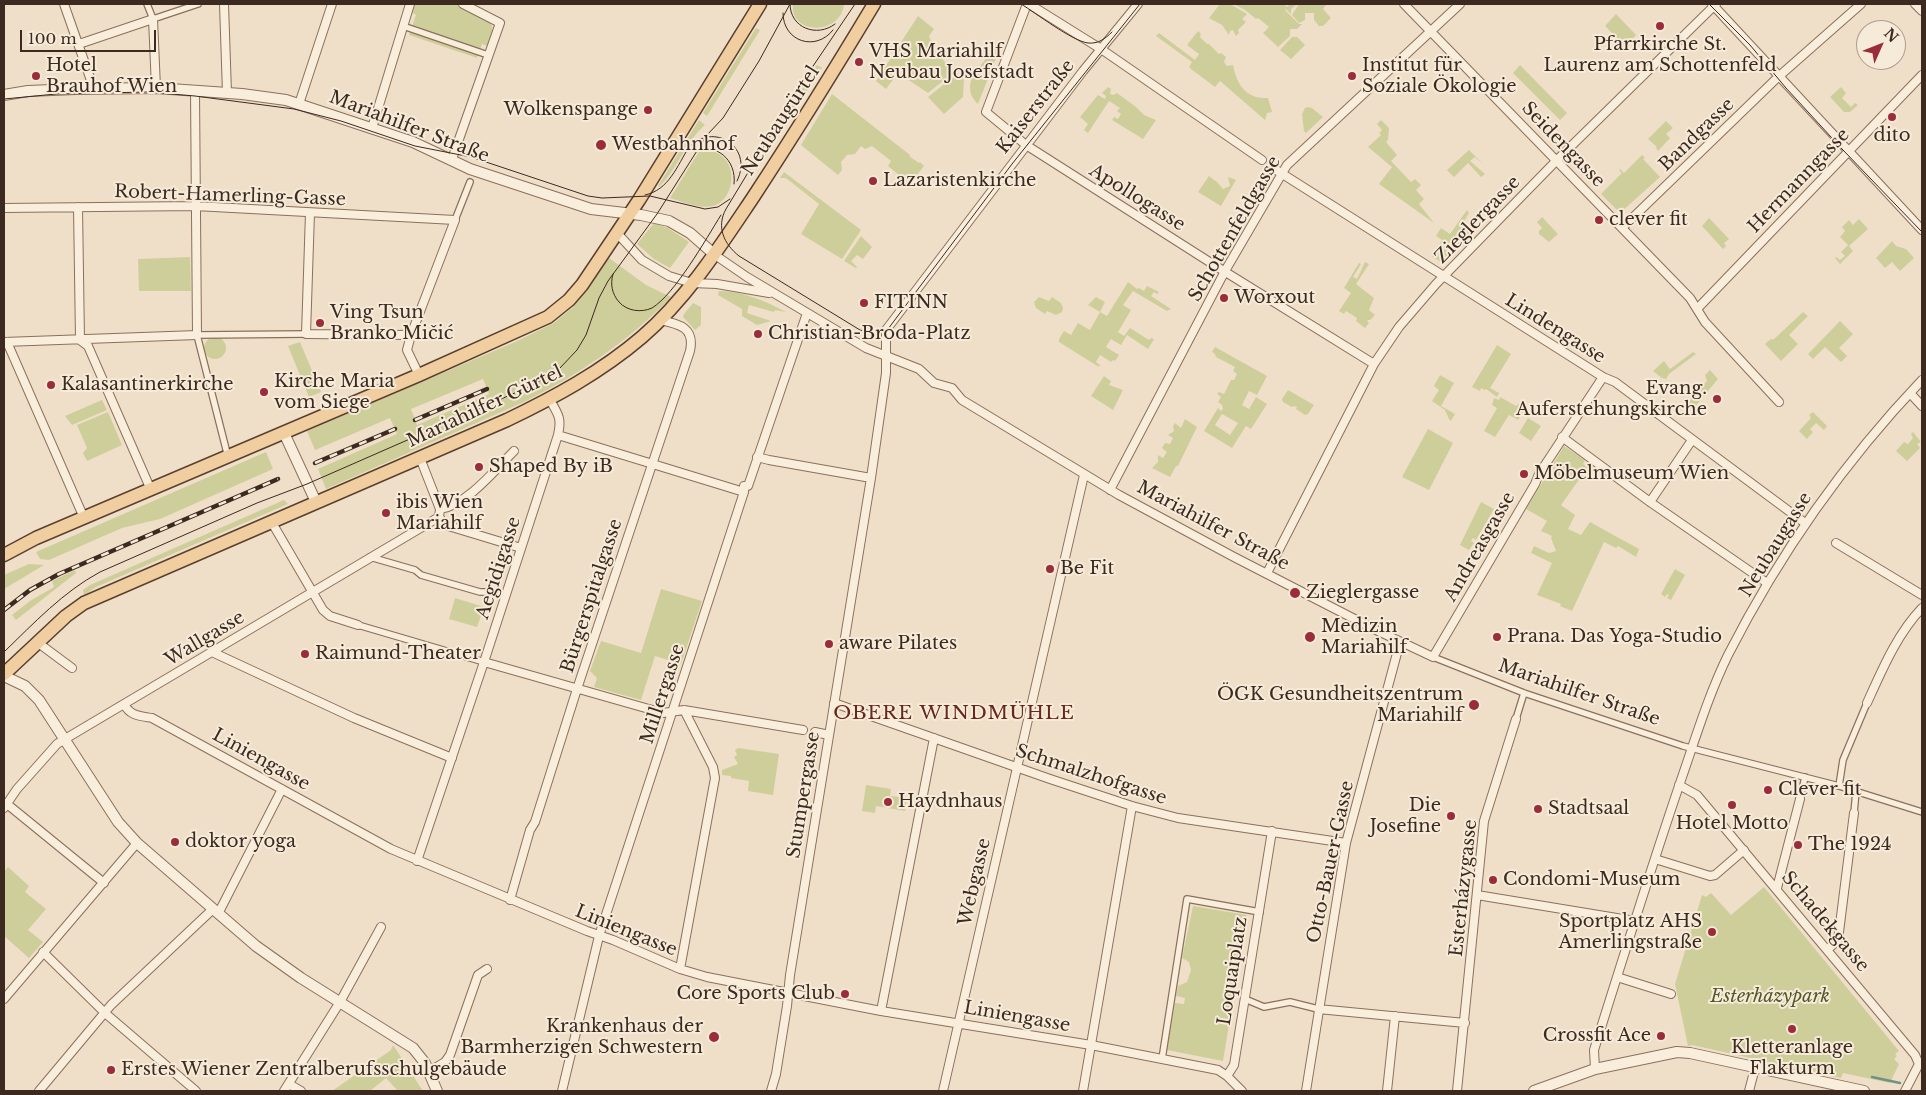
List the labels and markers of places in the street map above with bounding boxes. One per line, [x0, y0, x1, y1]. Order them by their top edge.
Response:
marker: Pfarrkirche St. Laurenz am Schottenfeld [1654, 20, 1666, 32]
place label: Pfarrkirche St. Laurenz am Schottenfeld [1543, 34, 1777, 76]
place label: VHS Mariahilf Neubau Josefstadt [869, 41, 1034, 84]
place label: Hotel Brauhof Wien [46, 55, 177, 98]
place label: Institut für Soziale Ökologie [1362, 55, 1517, 98]
marker: VHS Mariahilf Neubau Josefstadt [853, 56, 865, 68]
marker: Hotel Brauhof Wien [30, 70, 42, 82]
marker: Institut für Soziale Ökologie [1346, 70, 1358, 82]
place label: Wolkenspange [504, 99, 638, 121]
marker: Wolkenspange [642, 104, 654, 116]
marker: dito [1886, 111, 1898, 123]
place label: dito [1874, 125, 1910, 147]
place label: Westbahnhof [612, 134, 735, 156]
marker: Westbahnhof [594, 138, 608, 152]
place label: Lazaristenkirche [883, 170, 1036, 192]
marker: Lazaristenkirche [867, 175, 879, 187]
place label: clever fit [1609, 209, 1688, 231]
marker: clever fit [1593, 214, 1605, 226]
place label: Worxout [1234, 287, 1315, 309]
place label: FITINN [874, 292, 948, 314]
marker: Worxout [1218, 292, 1230, 304]
marker: FITINN [858, 297, 870, 309]
place label: Ving Tsun Branko Mičić [330, 302, 453, 344]
marker: Ving Tsun Branko Mičić [314, 317, 326, 329]
place label: Christian-Broda-Platz [768, 323, 970, 345]
marker: Christian-Broda-Platz [752, 328, 764, 340]
place label: Kirche Maria vom Siege [274, 371, 394, 414]
place label: Kalasantinerkirche [61, 374, 234, 396]
place label: Evang. Auferstehungskirche [1516, 378, 1707, 420]
marker: Kalasantinerkirche [45, 379, 57, 391]
marker: Kirche Maria vom Siege [258, 386, 270, 398]
marker: Evang. Auferstehungskirche [1711, 393, 1723, 405]
place label: Shaped By iB [489, 456, 613, 478]
marker: Shaped By iB [473, 461, 485, 473]
place label: Möbelmuseum Wien [1534, 463, 1729, 485]
marker: Möbelmuseum Wien [1518, 468, 1530, 480]
place label: ibis Wien Mariahilf [396, 492, 483, 534]
marker: ibis Wien Mariahilf [380, 507, 392, 519]
place label: Be Fit [1060, 558, 1114, 580]
marker: Be Fit [1044, 563, 1056, 575]
place label: Zieglergasse [1306, 582, 1419, 604]
marker: Zieglergasse [1288, 586, 1302, 600]
place label: Medizin Mariahilf [1321, 616, 1407, 659]
place label: Prana. Das Yoga-Studio [1507, 626, 1722, 648]
marker: Medizin Mariahilf [1303, 630, 1317, 644]
marker: Prana. Das Yoga-Studio [1491, 631, 1503, 643]
place label: aware Pilates [839, 633, 957, 655]
marker: aware Pilates [823, 638, 835, 650]
place label: Raimund-Theater [315, 643, 481, 665]
marker: Raimund-Theater [299, 648, 311, 660]
place label: ÖGK Gesundheitszentrum Mariahilf [1217, 684, 1463, 726]
marker: ÖGK Gesundheitszentrum Mariahilf [1467, 698, 1481, 712]
place label: Clever fit [1778, 779, 1862, 801]
marker: Clever fit [1762, 784, 1774, 796]
place label: Haydnhaus [898, 791, 1003, 813]
place label: Die Josefine [1370, 795, 1441, 838]
marker: Haydnhaus [882, 796, 894, 808]
place label: Stadtsaal [1548, 798, 1629, 820]
marker: Hotel Motto [1726, 799, 1738, 811]
marker: Stadtsaal [1532, 803, 1544, 815]
marker: Die Josefine [1445, 810, 1457, 822]
place label: Hotel Motto [1676, 813, 1788, 835]
place label: doktor yoga [185, 831, 296, 853]
place label: The 1924 [1808, 834, 1892, 856]
marker: doktor yoga [169, 836, 181, 848]
marker: The 1924 [1792, 839, 1804, 851]
place label: Condomi-Museum [1503, 869, 1680, 891]
marker: Condomi-Museum [1487, 874, 1499, 886]
place label: Sportplatz AHS Amerlingstraße [1559, 911, 1702, 954]
marker: Sportplatz AHS Amerlingstraße [1706, 926, 1718, 938]
place label: Core Sports Club [677, 983, 835, 1005]
marker: Core Sports Club [839, 988, 851, 1000]
place label: Krankenhaus der Barmherzigen Schwestern [460, 1016, 703, 1058]
marker: Kletteranlage Flakturm [1786, 1023, 1798, 1035]
place label: Crossfit Ace [1543, 1025, 1651, 1047]
marker: Krankenhaus der Barmherzigen Schwestern [707, 1030, 721, 1044]
marker: Crossfit Ace [1655, 1030, 1667, 1042]
place label: Kletteranlage Flakturm [1731, 1037, 1853, 1080]
place label: Erstes Wiener Zentralberufsschulgebäude [121, 1059, 507, 1081]
marker: Erstes Wiener Zentralberufsschulgebäude [105, 1064, 117, 1076]

